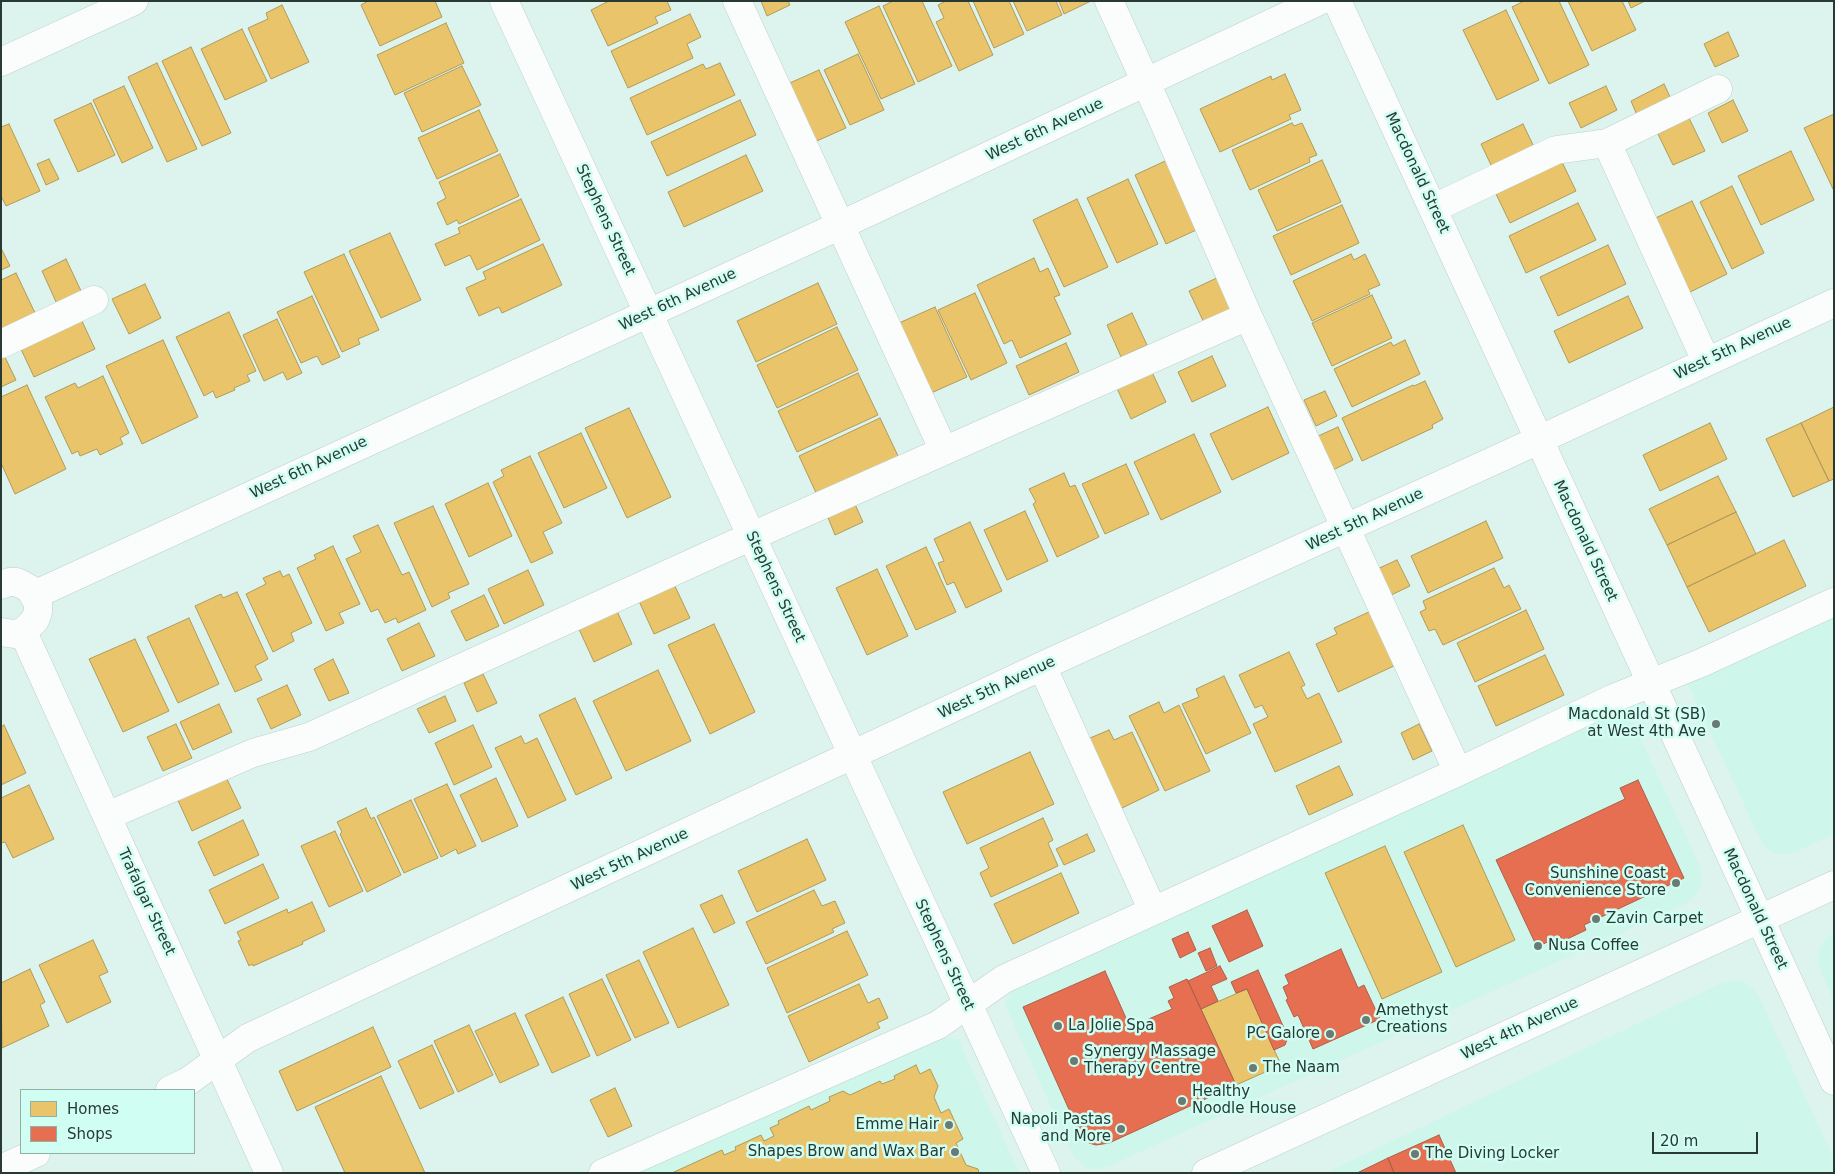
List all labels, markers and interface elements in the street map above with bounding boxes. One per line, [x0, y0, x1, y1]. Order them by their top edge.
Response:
street label: West 6th Avenue [984, 95, 1106, 165]
street label: Macdonald Street [1381, 109, 1453, 237]
street label: Stephens Street [571, 162, 639, 278]
street label: West 6th Avenue [617, 265, 739, 335]
street label: West 5th Avenue [1672, 314, 1794, 384]
street label: West 6th Avenue [248, 433, 370, 503]
street label: Macdonald Street [1549, 477, 1621, 605]
street label: West 5th Avenue [1304, 485, 1426, 555]
street label: Stephens Street [741, 529, 809, 645]
street label: West 5th Avenue [936, 653, 1058, 723]
place label: Macdonald St (SB) at West 4th Ave [1568, 706, 1706, 741]
marker: Macdonald St (SB) at West 4th Ave [1710, 718, 1722, 730]
street label: West 5th Avenue [569, 825, 691, 895]
street label: Macdonald Street [1719, 845, 1791, 973]
street label: Trafalgar Street [113, 846, 179, 958]
place label: Sunshine Coast Convenience Store [1524, 865, 1666, 900]
marker: Sunshine Coast Convenience Store [1670, 877, 1682, 889]
street label: Stephens Street [910, 897, 978, 1013]
place label: Zavin Carpet [1606, 910, 1703, 928]
marker: Zavin Carpet [1590, 913, 1602, 925]
place label: Nusa Coffee [1548, 937, 1639, 955]
marker: Nusa Coffee [1532, 940, 1544, 952]
street label: West 4th Avenue [1459, 994, 1581, 1064]
place label: Amethyst Creations [1376, 1002, 1448, 1037]
marker: Amethyst Creations [1360, 1014, 1372, 1026]
place label: La Jolie Spa [1068, 1017, 1154, 1035]
marker: La Jolie Spa [1052, 1020, 1064, 1032]
place label: PC Galore [1246, 1025, 1320, 1043]
marker: PC Galore [1324, 1028, 1336, 1040]
place label: Synergy Massage Therapy Centre [1084, 1043, 1216, 1078]
marker: Synergy Massage Therapy Centre [1068, 1055, 1080, 1067]
place label: The Naam [1263, 1059, 1340, 1077]
marker: The Naam [1247, 1062, 1259, 1074]
place label: Healthy Noodle House [1192, 1083, 1296, 1118]
legend [20, 1089, 195, 1154]
marker: Healthy Noodle House [1176, 1095, 1188, 1107]
text: Homes [67, 1100, 119, 1118]
place label: Napoli Pastas and More [1011, 1111, 1111, 1146]
place label: Emme Hair [855, 1116, 939, 1134]
marker: Emme Hair [943, 1119, 955, 1131]
scale bar [1655, 1122, 1761, 1154]
marker: Napoli Pastas and More [1115, 1123, 1127, 1135]
text: Shops [67, 1125, 113, 1143]
text: 20 m [1660, 1132, 1698, 1150]
place label: Shapes Brow and Wax Bar [748, 1143, 945, 1161]
place label: The Diving Locker [1425, 1145, 1559, 1163]
marker: Shapes Brow and Wax Bar [949, 1146, 961, 1158]
marker: The Diving Locker [1409, 1148, 1421, 1160]

